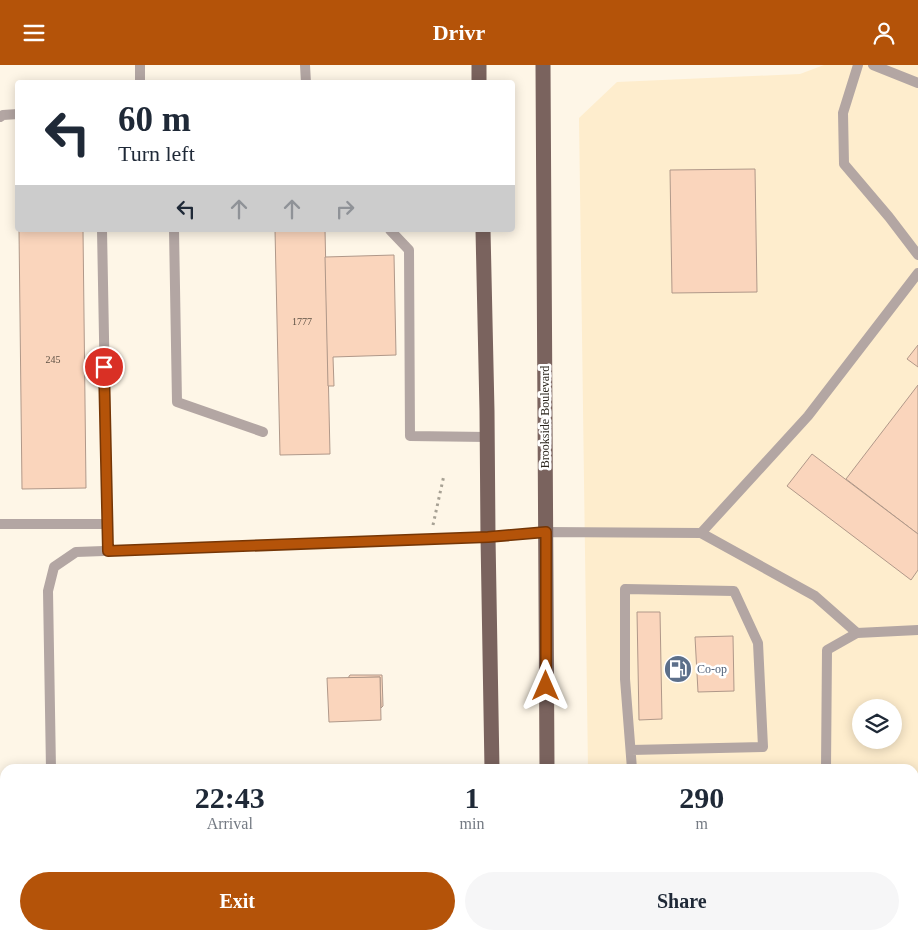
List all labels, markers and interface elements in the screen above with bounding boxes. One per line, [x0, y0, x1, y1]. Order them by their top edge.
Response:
icon: menu [20, 19, 48, 47]
icon: person [870, 19, 898, 47]
text: Drivr [433, 20, 485, 45]
icon: left [35, 100, 100, 165]
text: 60 m [118, 100, 191, 139]
text: Turn left [118, 141, 195, 166]
icon: left [172, 195, 200, 223]
icon: ahead [225, 195, 253, 223]
icon: ahead [278, 195, 306, 223]
icon: right [331, 195, 359, 223]
house number: 1777 [292, 316, 312, 327]
pin [83, 346, 125, 388]
icon: arrive [90, 353, 118, 381]
house number: 245 [46, 354, 61, 365]
street label: Brookside Boulevard [538, 366, 552, 468]
fuel station icon: Co-op [663, 654, 693, 684]
position arrow [519, 659, 571, 711]
place label: Co-op [697, 662, 727, 676]
map controls [852, 699, 902, 749]
button: layers [852, 699, 902, 749]
text: 22:43 [195, 781, 265, 814]
text: 1 [464, 781, 479, 814]
text: 290 [679, 781, 724, 814]
text: Arrival [207, 815, 253, 832]
text: min [460, 815, 484, 832]
text: m [695, 815, 708, 832]
button: Exit [20, 872, 455, 930]
button: Share [465, 872, 899, 930]

